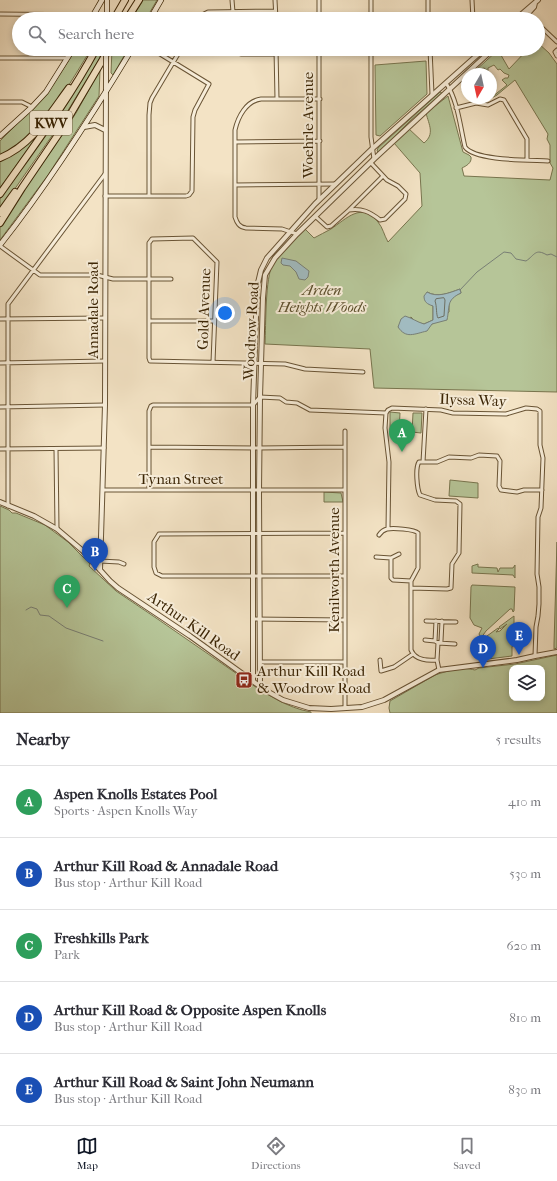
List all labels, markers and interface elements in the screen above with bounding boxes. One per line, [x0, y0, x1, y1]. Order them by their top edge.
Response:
search box [12, 12, 545, 56]
icon: search [26, 23, 48, 45]
text: Search here [58, 25, 134, 43]
north arrow [461, 68, 497, 104]
street label: Woehrle Avenue [299, 71, 317, 179]
road number: KWV [30, 111, 72, 135]
street label: Annadale Road [84, 261, 102, 360]
street label: Gold Avenue [194, 267, 214, 350]
street label: Woodrow Road [239, 281, 263, 382]
park label: Arden Heights Woods [277, 281, 366, 316]
your location [215, 303, 235, 323]
street label: Ilyssa Way [439, 390, 508, 410]
pin: A [389, 419, 415, 452]
street label: Tynan Street [139, 470, 224, 488]
street label: Kenilworth Avenue [325, 507, 343, 633]
pin: B [82, 538, 108, 571]
pin: C [54, 575, 80, 608]
street label: Arthur Kill Road [144, 587, 244, 665]
pin: E [506, 622, 532, 655]
pin: D [470, 635, 496, 668]
place label: Arthur Kill Road & Woodrow Road [256, 662, 372, 697]
map controls [509, 665, 545, 701]
button: layers [509, 665, 545, 701]
bus stop icon: Arthur Kill Road & Woodrow Road [234, 670, 254, 690]
text: Nearby [16, 729, 70, 749]
text: 5 results [496, 732, 541, 747]
text: Aspen Knolls Estates Pool [54, 785, 217, 803]
text: A [25, 794, 33, 809]
text: 410 m [508, 794, 541, 809]
text: Sports · Aspen Knolls Way [54, 803, 197, 818]
text: Arthur Kill Road & Annadale Road [54, 857, 278, 875]
text: B [25, 866, 33, 881]
text: 530 m [509, 866, 541, 881]
text: Bus stop · Arthur Kill Road [54, 875, 202, 890]
text: Freshkills Park [54, 929, 149, 947]
text: C [25, 938, 33, 953]
text: 620 m [507, 938, 541, 953]
text: Park [54, 947, 80, 962]
text: Arthur Kill Road & Opposite Aspen Knolls [54, 1001, 326, 1019]
text: D [24, 1010, 34, 1025]
text: 810 m [509, 1010, 541, 1025]
text: Bus stop · Arthur Kill Road [54, 1019, 202, 1034]
text: Arthur Kill Road & Saint John Neumann [54, 1073, 314, 1091]
text: E [25, 1082, 33, 1097]
text: 830 m [508, 1082, 541, 1097]
text: Bus stop · Arthur Kill Road [54, 1091, 202, 1106]
tab: Map [76, 1135, 98, 1172]
tab: Directions [251, 1135, 301, 1172]
tab: Saved [453, 1135, 481, 1172]

